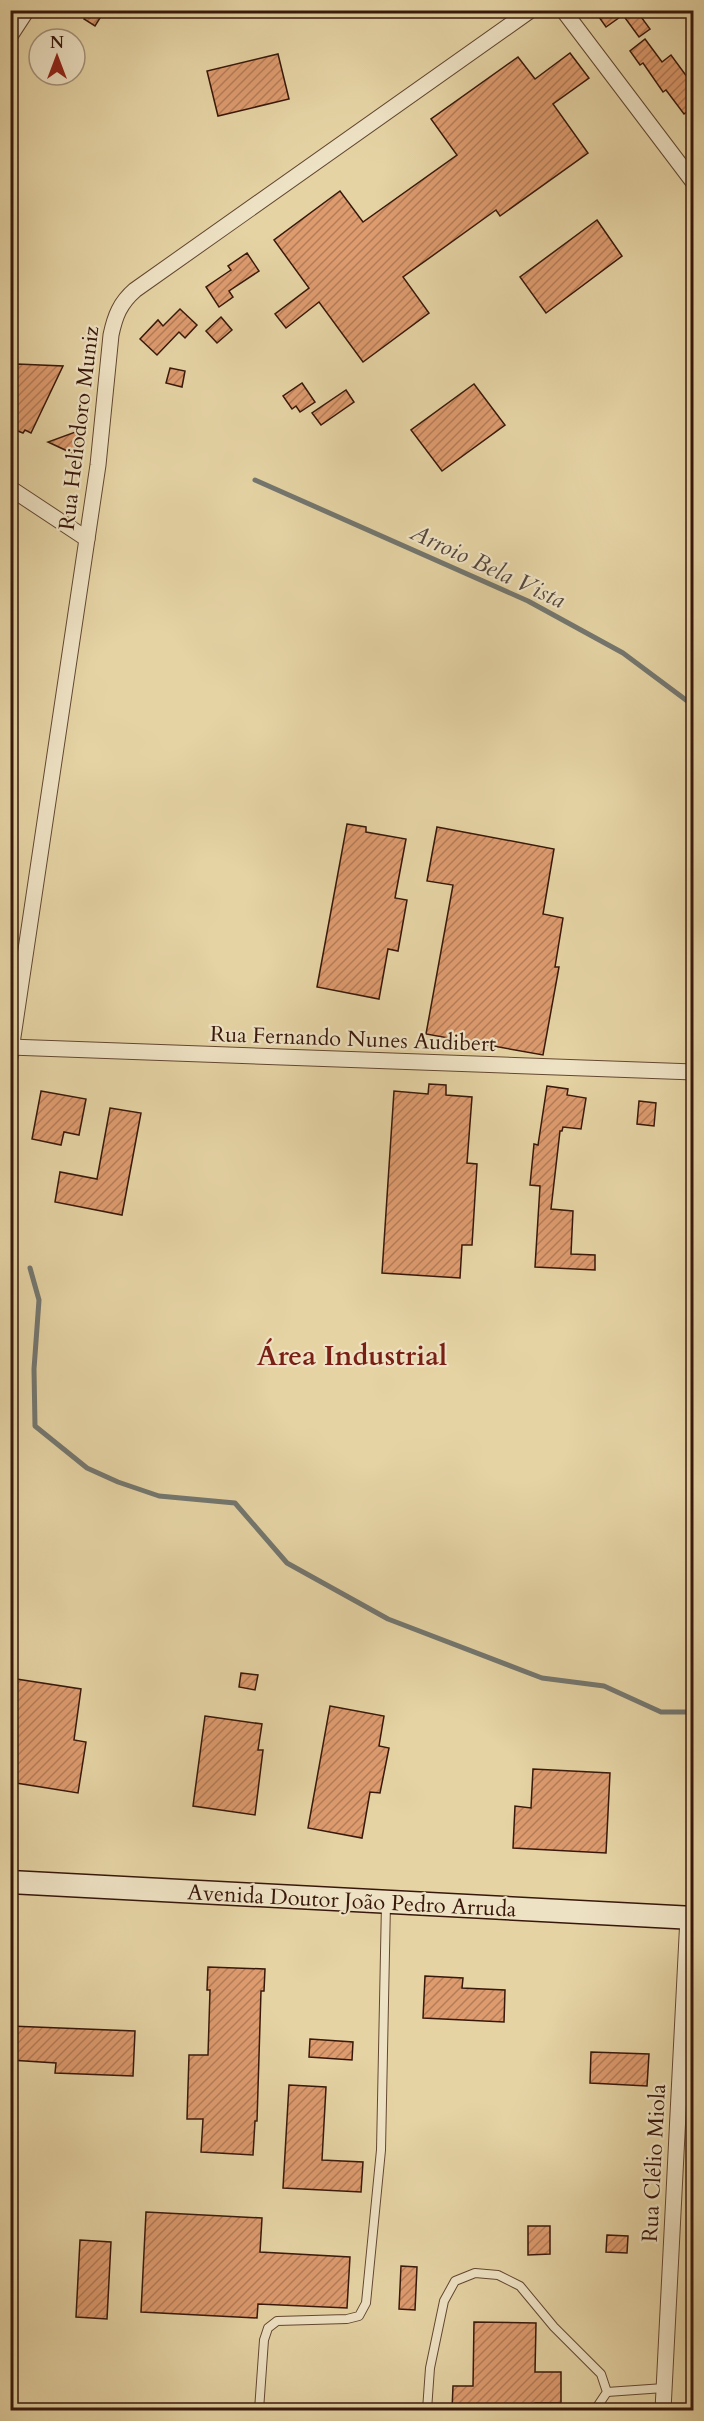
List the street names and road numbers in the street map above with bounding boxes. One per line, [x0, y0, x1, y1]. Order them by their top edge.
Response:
street label: Rua Heliodoro Muniz [52, 324, 106, 532]
street label: Rua Fernando Nunes Audibert [209, 1019, 497, 1059]
street label: Avenida Doutor João Pedro Arruda [187, 1877, 518, 1925]
street label: Rua Clélio Miola [635, 2083, 673, 2243]

